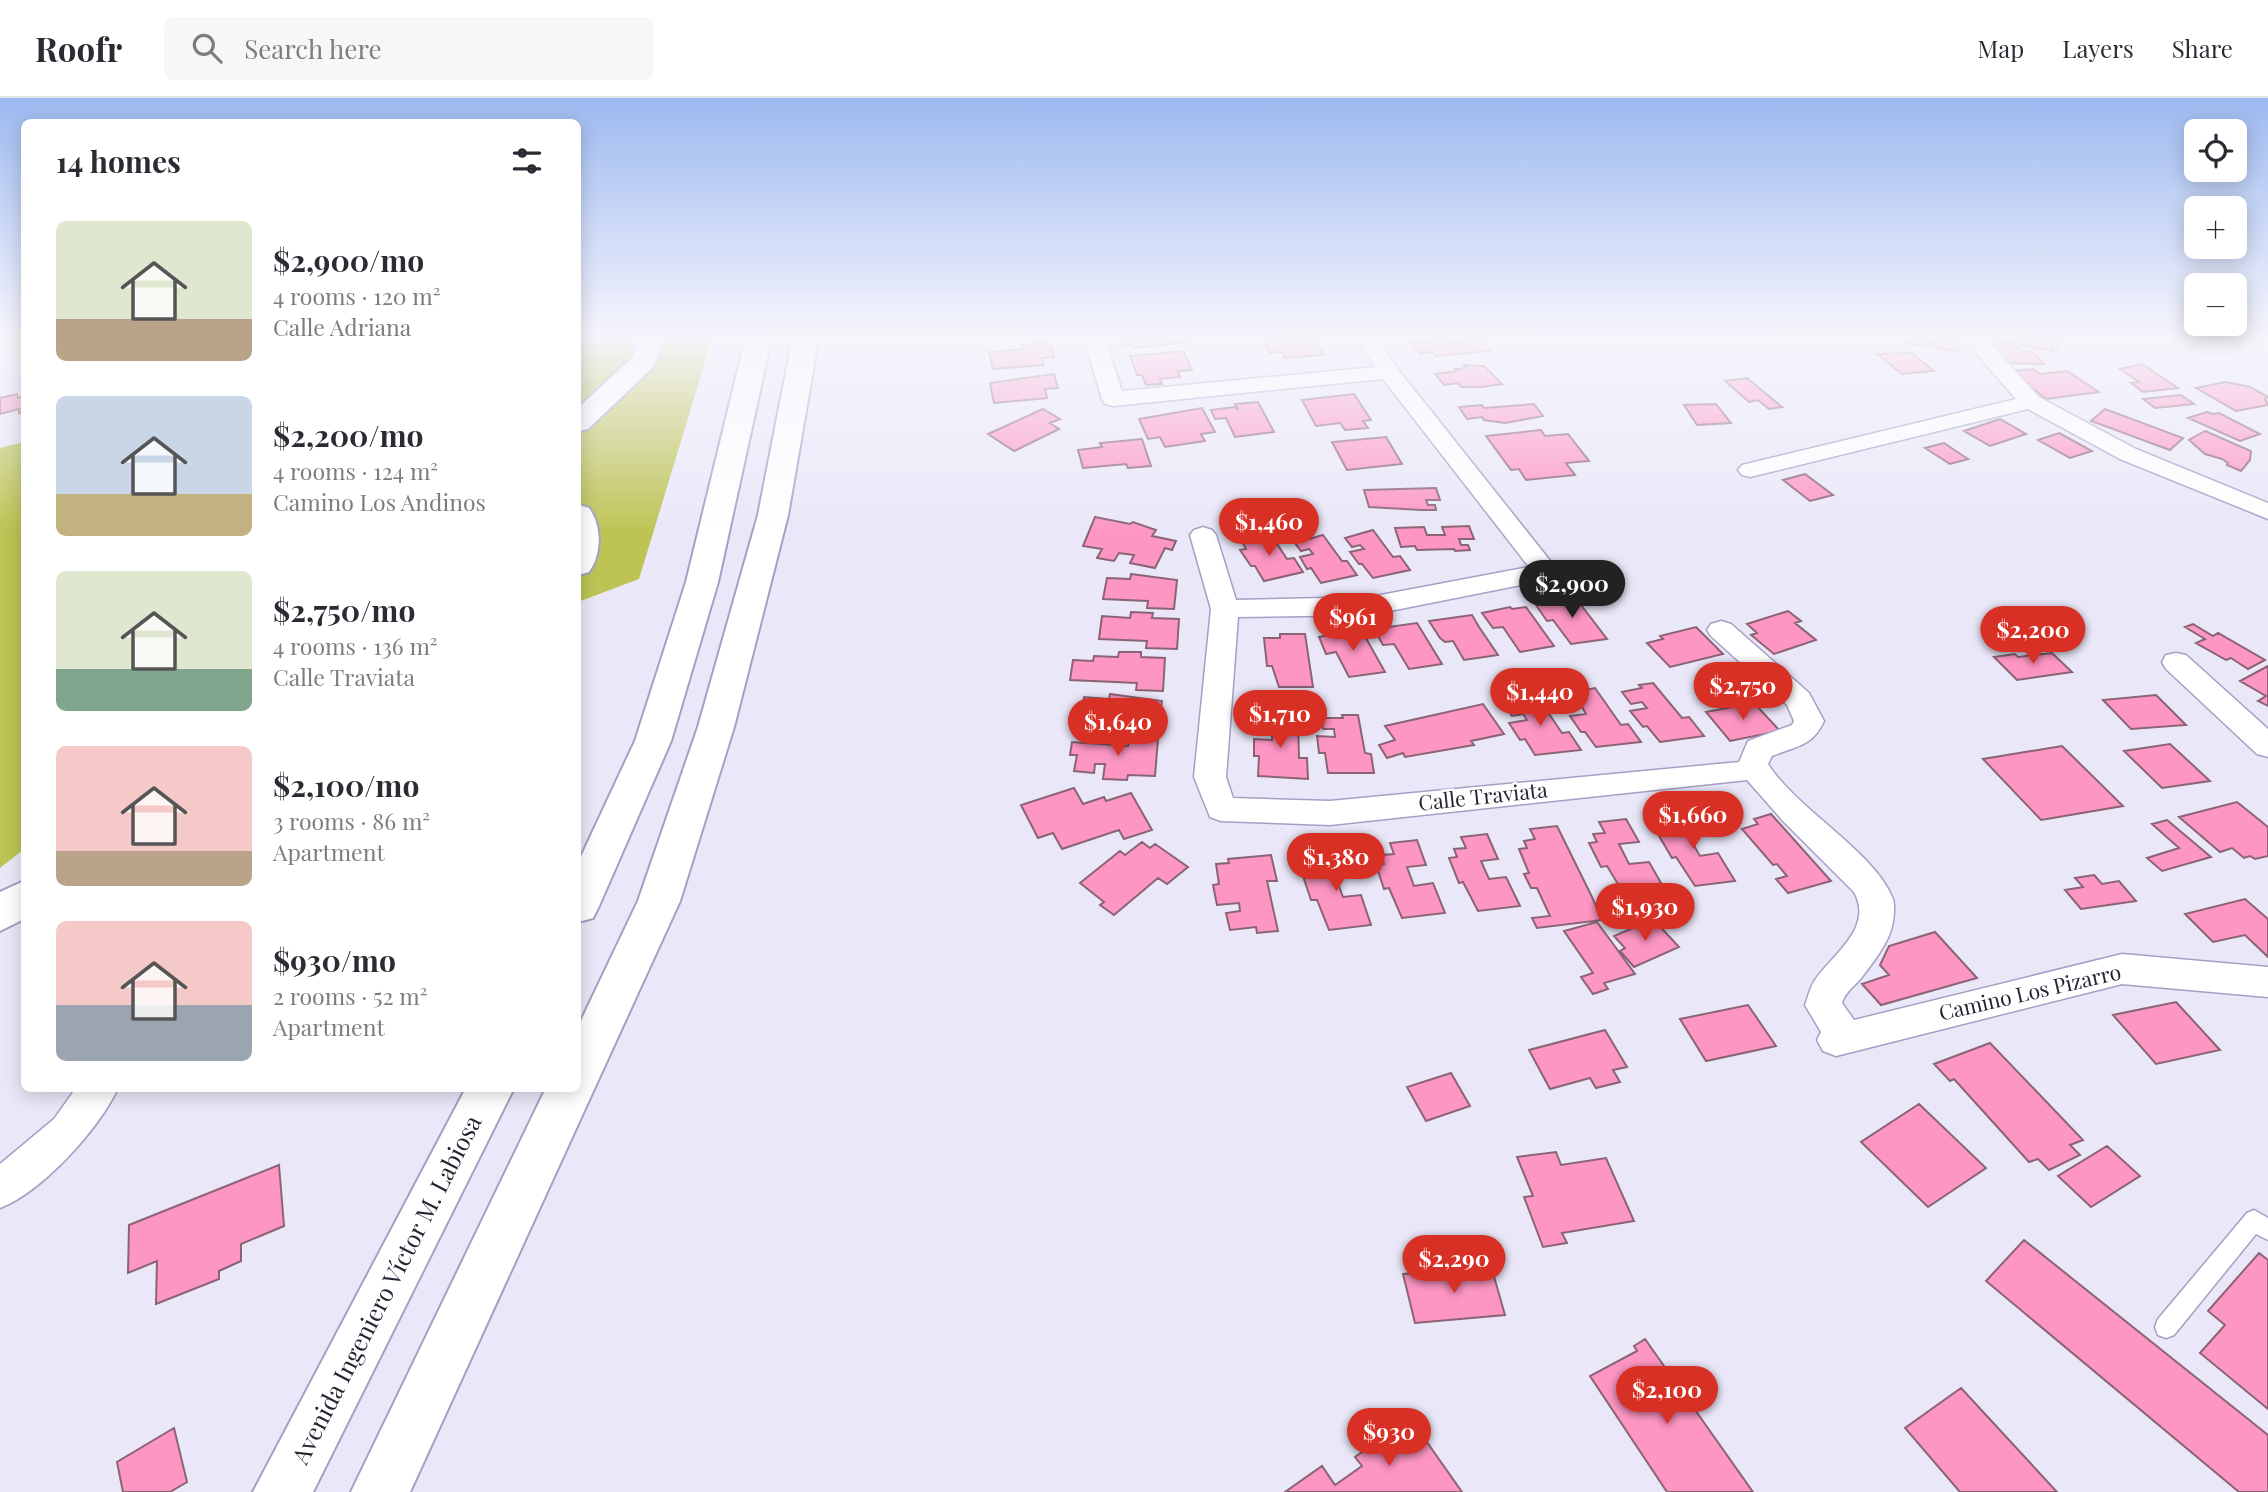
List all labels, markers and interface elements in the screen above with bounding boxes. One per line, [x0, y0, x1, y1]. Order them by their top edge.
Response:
search box [164, 17, 654, 80]
text: Roofr [35, 26, 122, 70]
icon: search [188, 29, 226, 67]
text: Search here [244, 31, 382, 66]
text: Map [1978, 32, 2024, 64]
text: Layers [2062, 32, 2134, 64]
text: Share [2172, 32, 2233, 64]
map controls [2184, 119, 2247, 336]
button: locate [2184, 119, 2247, 182]
text: 14 homes [56, 141, 181, 181]
icon: filters [508, 142, 546, 180]
button: + [2184, 196, 2247, 259]
text: $2,900/mo [273, 240, 424, 280]
icon: home [112, 249, 196, 333]
button: − [2184, 273, 2247, 336]
text: 4 rooms · 120 m² [273, 280, 441, 311]
text: Calle Adriana [273, 311, 411, 342]
text: $2,200/mo [273, 415, 424, 455]
icon: home [112, 424, 196, 508]
text: 4 rooms · 124 m² [273, 455, 438, 486]
text: Camino Los Andinos [273, 486, 486, 517]
pin: $1,460 [1212, 498, 1326, 558]
text: $1,460 [1235, 505, 1303, 536]
pin: $2,900 [1515, 560, 1629, 620]
text: $2,900 [1535, 567, 1609, 598]
text: $2,750/mo [273, 590, 415, 630]
pin: $961 [1312, 594, 1394, 653]
icon: home [112, 599, 196, 683]
text: $961 [1329, 600, 1377, 631]
pin: $2,200 [1976, 606, 2090, 666]
text: $2,200 [1996, 613, 2070, 644]
text: 4 rooms · 136 m² [273, 630, 438, 661]
text: Calle Traviata [273, 661, 415, 692]
pin: $2,750 [1686, 662, 1800, 722]
pin: $1,440 [1483, 668, 1597, 728]
text: $2,750 [1710, 669, 1776, 700]
text: $1,440 [1506, 675, 1574, 706]
pin: $1,710 [1223, 690, 1337, 750]
text: $1,710 [1249, 697, 1311, 728]
pin: $1,640 [1061, 698, 1175, 758]
text: $1,640 [1084, 705, 1152, 736]
text: $2,100/mo [273, 765, 419, 805]
icon: home [112, 774, 196, 858]
street label: Calle Traviata [1417, 774, 1549, 816]
pin: $1,660 [1636, 792, 1750, 851]
text: $1,660 [1659, 798, 1727, 829]
text: 3 rooms · 86 m² [273, 805, 430, 836]
pin: $1,380 [1279, 834, 1393, 893]
text: Apartment [273, 836, 385, 867]
text: $1,380 [1303, 840, 1369, 871]
pin: $1,930 [1588, 884, 1702, 943]
text: $1,930 [1612, 890, 1678, 921]
text: $930/mo [273, 940, 396, 980]
icon: home [112, 949, 196, 1033]
street label: Camino Los Pizarro [1936, 956, 2123, 1026]
text: 2 rooms · 52 m² [273, 980, 427, 1011]
text: Apartment [273, 1011, 385, 1042]
street label: Avenida Ingeniero Víctor M. Labiosa [283, 1109, 487, 1470]
pin: $2,290 [1397, 1236, 1511, 1295]
text: $2,290 [1418, 1242, 1490, 1273]
pin: $2,100 [1610, 1366, 1724, 1426]
text: $2,100 [1632, 1373, 1702, 1404]
pin: $930 [1348, 1408, 1430, 1468]
text: $930 [1363, 1415, 1415, 1446]

